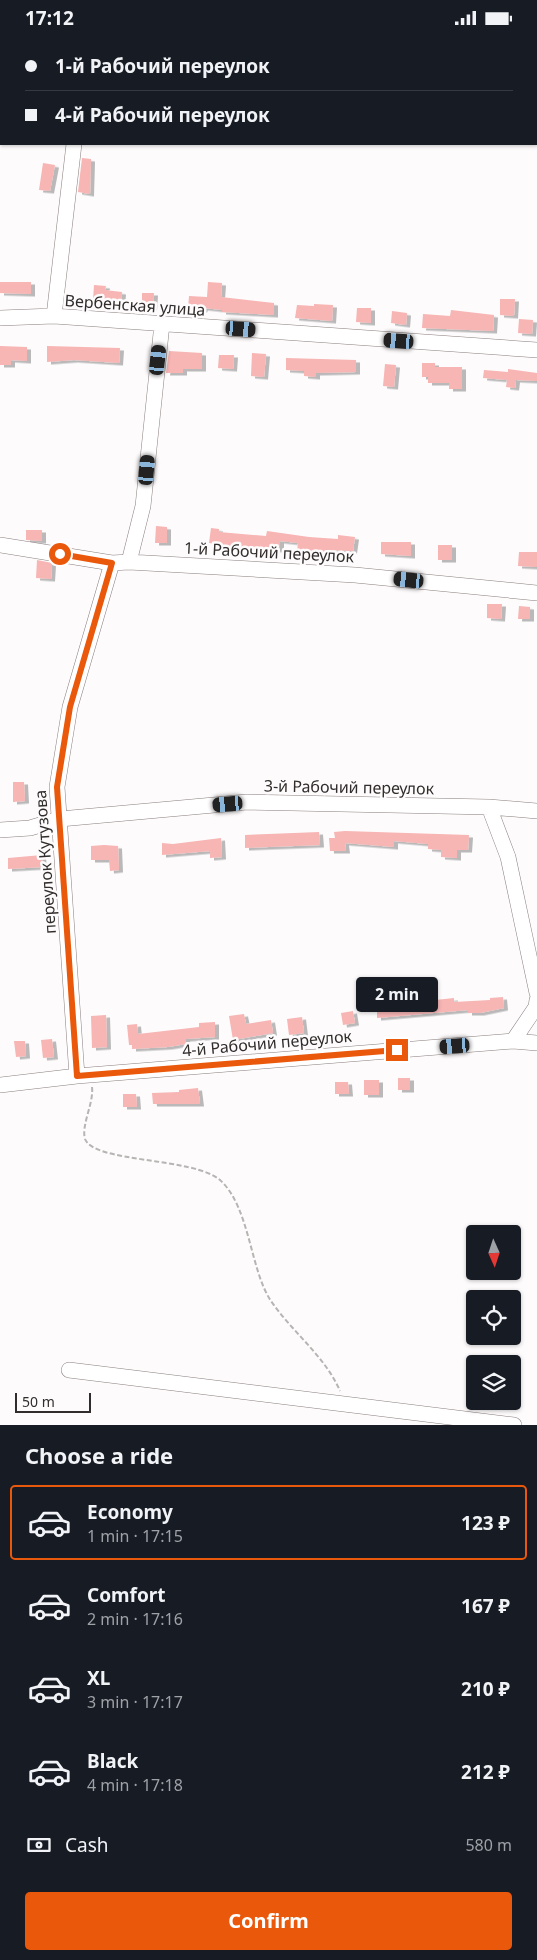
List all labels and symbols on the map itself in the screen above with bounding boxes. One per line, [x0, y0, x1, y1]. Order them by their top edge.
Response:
street label: Вербенская улица [64, 289, 206, 321]
car [225, 320, 256, 338]
car [383, 332, 414, 350]
car [148, 344, 167, 376]
car [138, 454, 155, 486]
street label: 1-й Рабочий переулок [183, 537, 355, 567]
route start [49, 543, 71, 565]
car [393, 571, 424, 589]
street label: 3-й Рабочий переулок [264, 775, 435, 799]
street label: переулок Кутузова [29, 789, 61, 935]
car [212, 795, 243, 813]
callout: 2 min [356, 977, 438, 1013]
street label: 4-й Рабочий переулок [181, 1025, 353, 1061]
car [439, 1037, 470, 1055]
route end [386, 1039, 408, 1061]
north arrow [466, 1225, 521, 1280]
scale bar [15, 1390, 91, 1413]

